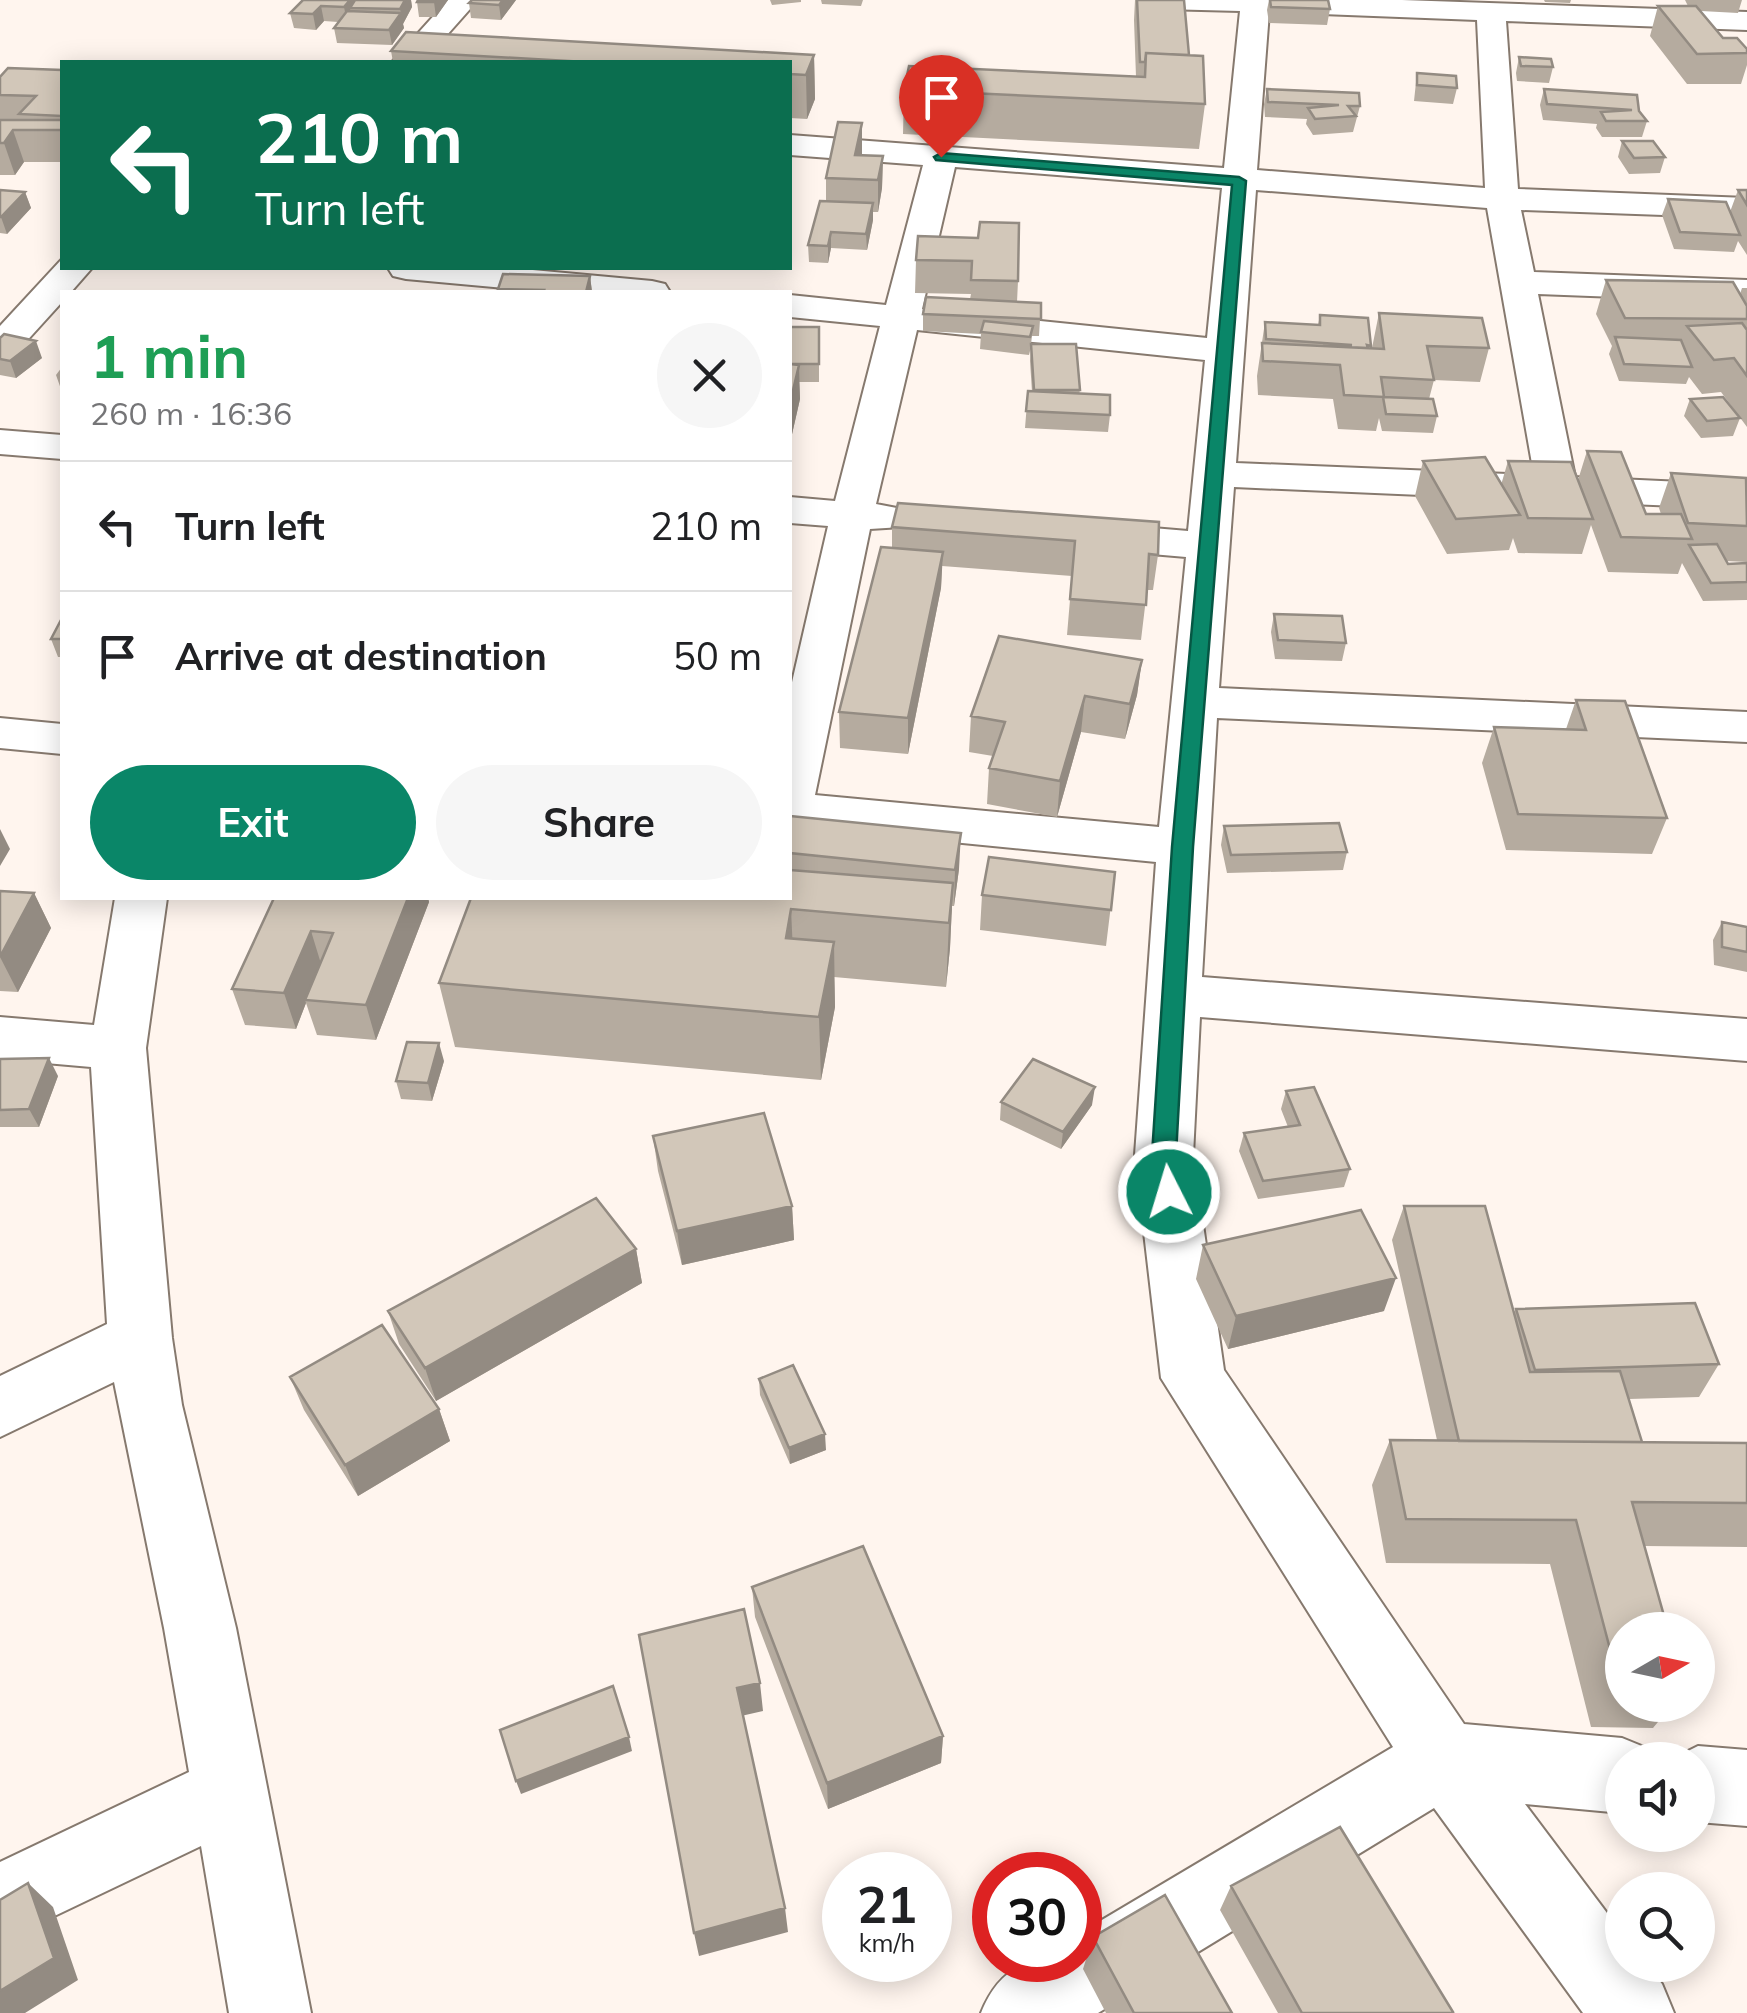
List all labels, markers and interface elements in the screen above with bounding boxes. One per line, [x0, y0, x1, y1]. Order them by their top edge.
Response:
pin [899, 55, 984, 158]
icon: arrive [914, 70, 969, 125]
text: 210 m [255, 93, 463, 181]
icon: left [90, 100, 220, 230]
text: Turn left [255, 180, 424, 236]
text: 1 min [90, 318, 248, 393]
button: close [657, 323, 762, 428]
text: 260 m · 16:36 [90, 393, 292, 433]
icon: left [90, 499, 145, 554]
text: Turn left [175, 502, 325, 550]
text: 210 m [650, 502, 762, 550]
icon: arrive [90, 629, 145, 684]
text: Arrive at destination [175, 632, 547, 680]
text: 50 m [673, 632, 762, 680]
button: Exit [90, 765, 416, 880]
button: Share [436, 765, 762, 880]
position arrow [1117, 1140, 1221, 1244]
north arrow [1605, 1612, 1715, 1722]
map controls [1605, 1612, 1715, 1982]
button: sound [1605, 1742, 1715, 1852]
speed limit sign: 30 [972, 1852, 1102, 1982]
button: search [1605, 1872, 1715, 1982]
text: 21 [857, 1873, 917, 1936]
text: km/h [859, 1927, 915, 1958]

